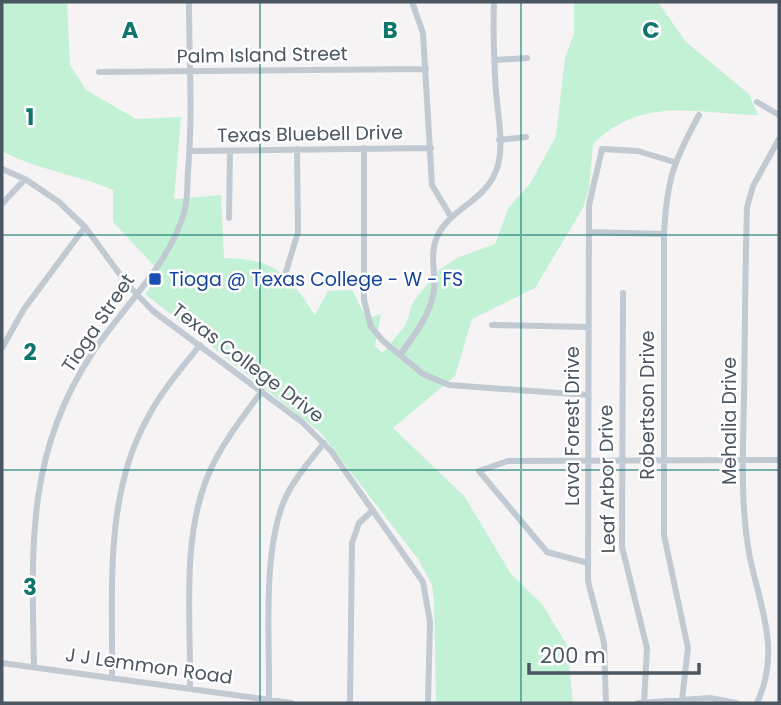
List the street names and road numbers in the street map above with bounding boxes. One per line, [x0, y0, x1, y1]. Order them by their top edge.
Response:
street label: Palm Island Street [176, 40, 348, 70]
street label: Texas Bluebell Drive [217, 119, 403, 149]
street label: Tioga Street [55, 268, 141, 378]
street label: Texas College Drive [166, 297, 330, 429]
street label: Robertson Drive [634, 330, 661, 480]
street label: Lava Forest Drive [559, 346, 586, 506]
street label: Mehalia Drive [716, 357, 743, 485]
street label: Leaf Arbor Drive [592, 404, 622, 554]
street label: J J Lemmon Road [64, 641, 234, 691]

